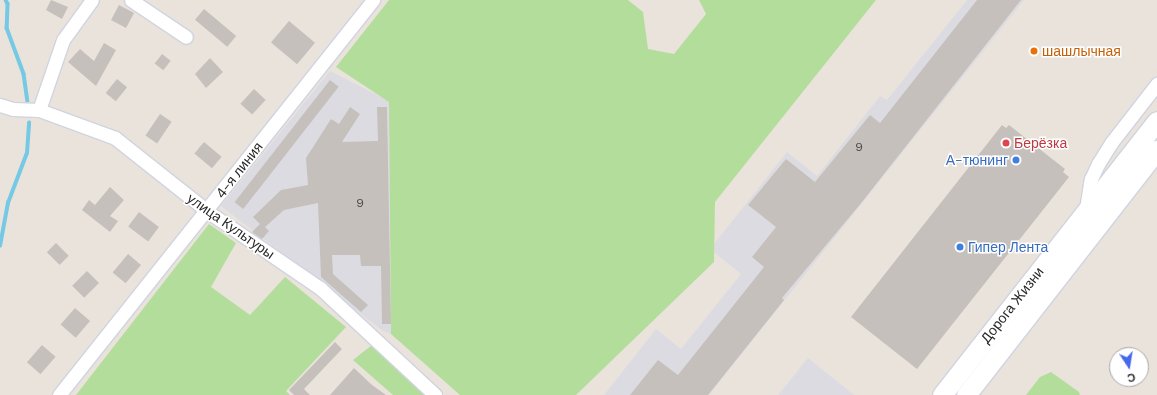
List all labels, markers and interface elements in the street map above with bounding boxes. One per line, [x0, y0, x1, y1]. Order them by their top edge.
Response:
place label: шашлычная [1042, 43, 1121, 59]
marker: шашлычная [1029, 46, 1039, 56]
place label: Берёзка [1014, 135, 1067, 151]
marker: Берёзка [1001, 138, 1011, 148]
street label: 4-я линия [212, 139, 266, 201]
house number: 9 [855, 141, 863, 155]
place label: А-тюнинг [946, 152, 1008, 168]
marker: А-тюнинг [1011, 155, 1021, 165]
street label: улица Культуры [184, 190, 278, 262]
house number: 9 [356, 197, 364, 211]
place label: Гипер Лента [968, 239, 1048, 255]
marker: Гипер Лента [955, 242, 965, 252]
street label: Дорога Жизни [977, 264, 1047, 346]
north arrow [1109, 347, 1149, 387]
text: С [1126, 370, 1137, 385]

